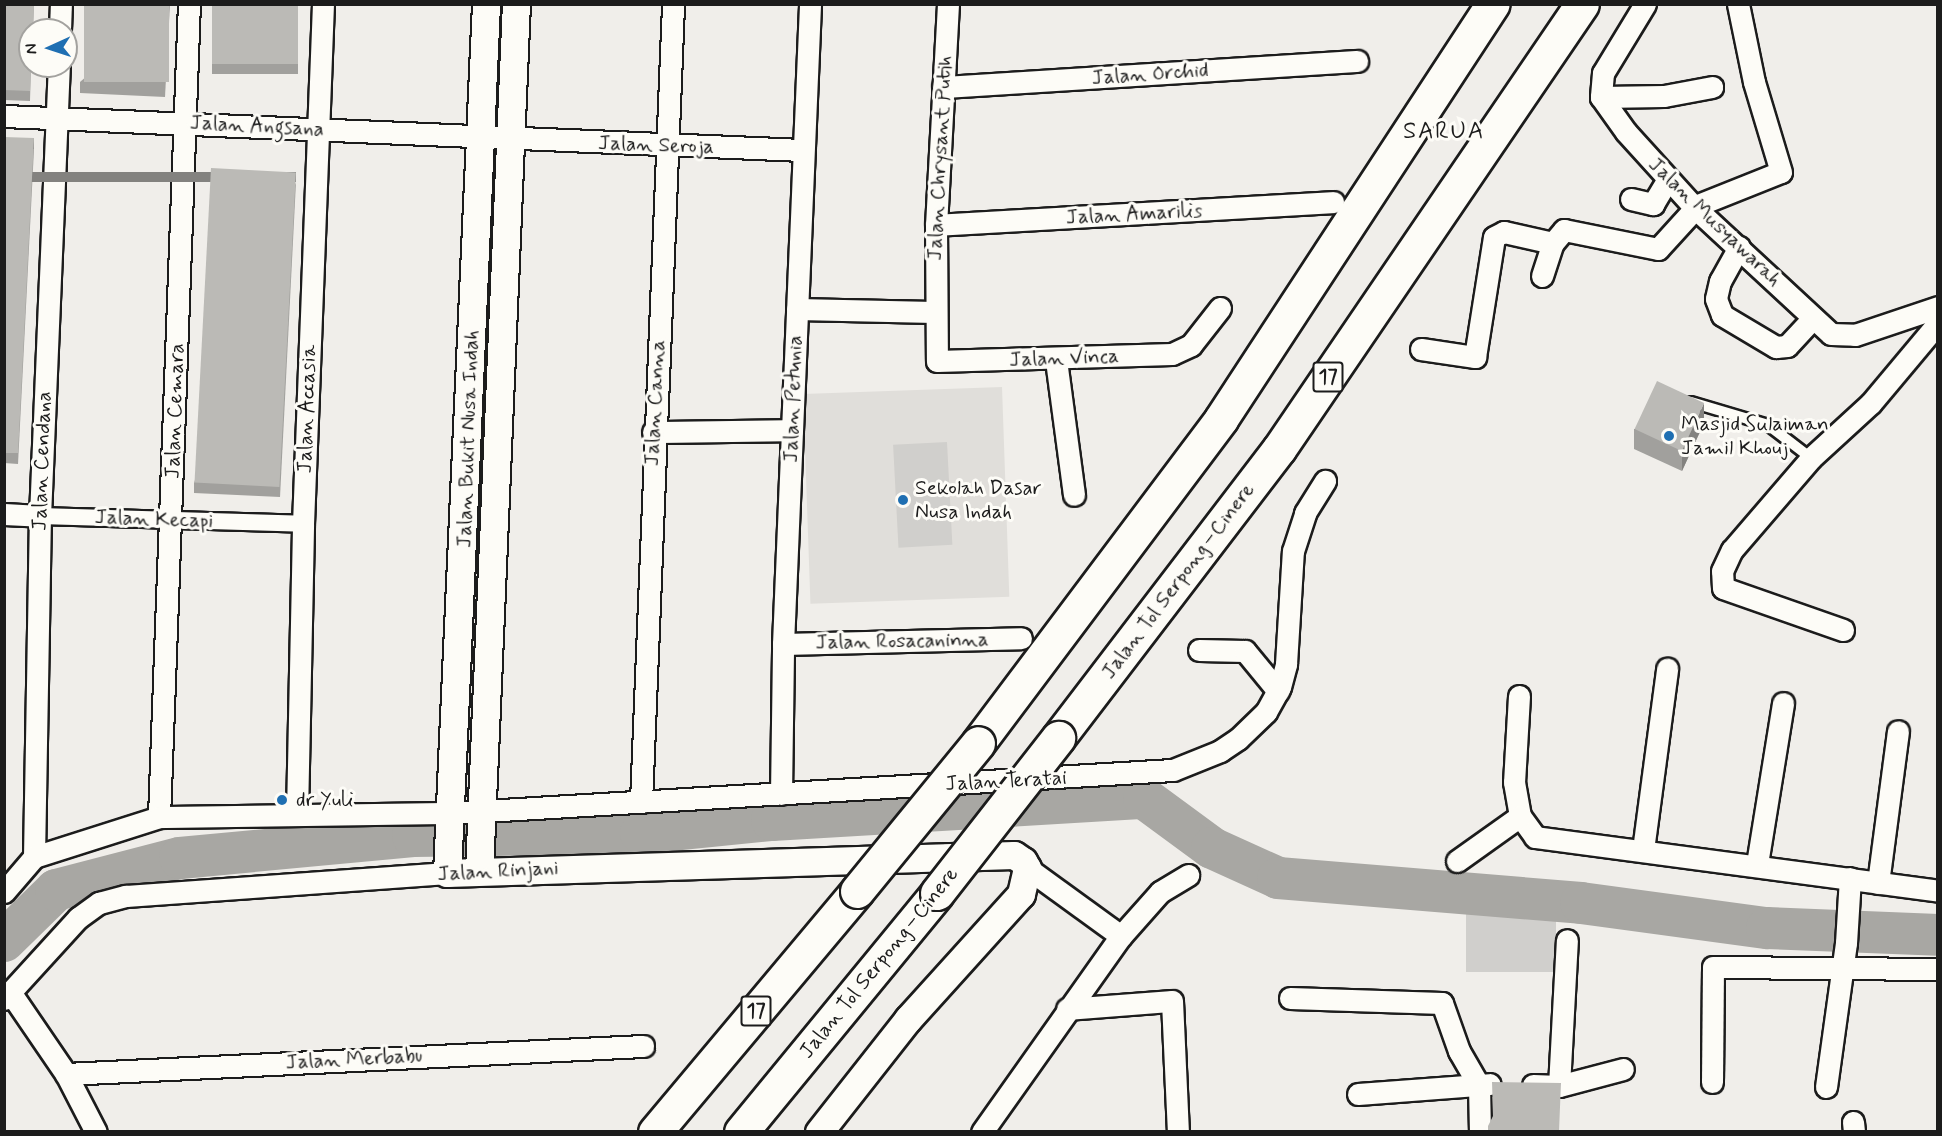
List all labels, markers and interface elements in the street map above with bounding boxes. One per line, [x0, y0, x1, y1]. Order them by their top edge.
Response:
north arrow [18, 18, 78, 78]
text: N [21, 43, 42, 55]
street label: Jalan Chrysant Putih [922, 54, 958, 262]
street label: Jalan Orchid [1090, 57, 1210, 91]
street label: Jalan Angsana [188, 110, 326, 142]
district label: SARUA [1404, 118, 1484, 146]
street label: Jalan Seroja [597, 130, 715, 160]
street label: Jalan Musyawarah [1644, 152, 1786, 292]
street label: Jalan Amarilis [1065, 198, 1203, 230]
street label: Jalan Bukit Nusa Indah [452, 330, 484, 548]
street label: Jalan Petunia [778, 335, 808, 463]
street label: Jalan Canna [639, 341, 671, 465]
street label: Jalan Cemara [160, 342, 190, 480]
street label: Jalan Accasia [292, 344, 322, 474]
street label: Jalan Vinca [1009, 344, 1119, 372]
road number: 17 [1312, 360, 1344, 394]
street label: Jalan Cendana [27, 390, 57, 532]
place label: Masjid Sulaiman Jamil Khouj [1681, 411, 1831, 461]
marker: Masjid Sulaiman Jamil Khouj [1662, 429, 1676, 443]
place label: Sekolah Dasar Nusa Indah [915, 475, 1044, 525]
street label: Jalan Tol Serpong–Cinere [1098, 480, 1258, 682]
marker: Sekolah Dasar Nusa Indah [896, 493, 910, 507]
street label: Jalan Kecapi [94, 504, 214, 534]
street label: Jalan Rosacaninna [814, 627, 990, 655]
street label: Jalan Teratai [944, 765, 1068, 797]
place label: dr Yuli [296, 787, 355, 813]
marker: dr Yuli [273, 791, 291, 809]
street label: Jalan Rinjani [437, 855, 559, 887]
street label: Jalan Tol Serpong–Cinere [796, 864, 962, 1062]
road number: 17 [740, 994, 772, 1028]
street label: Jalan Merbabu [283, 1043, 425, 1075]

